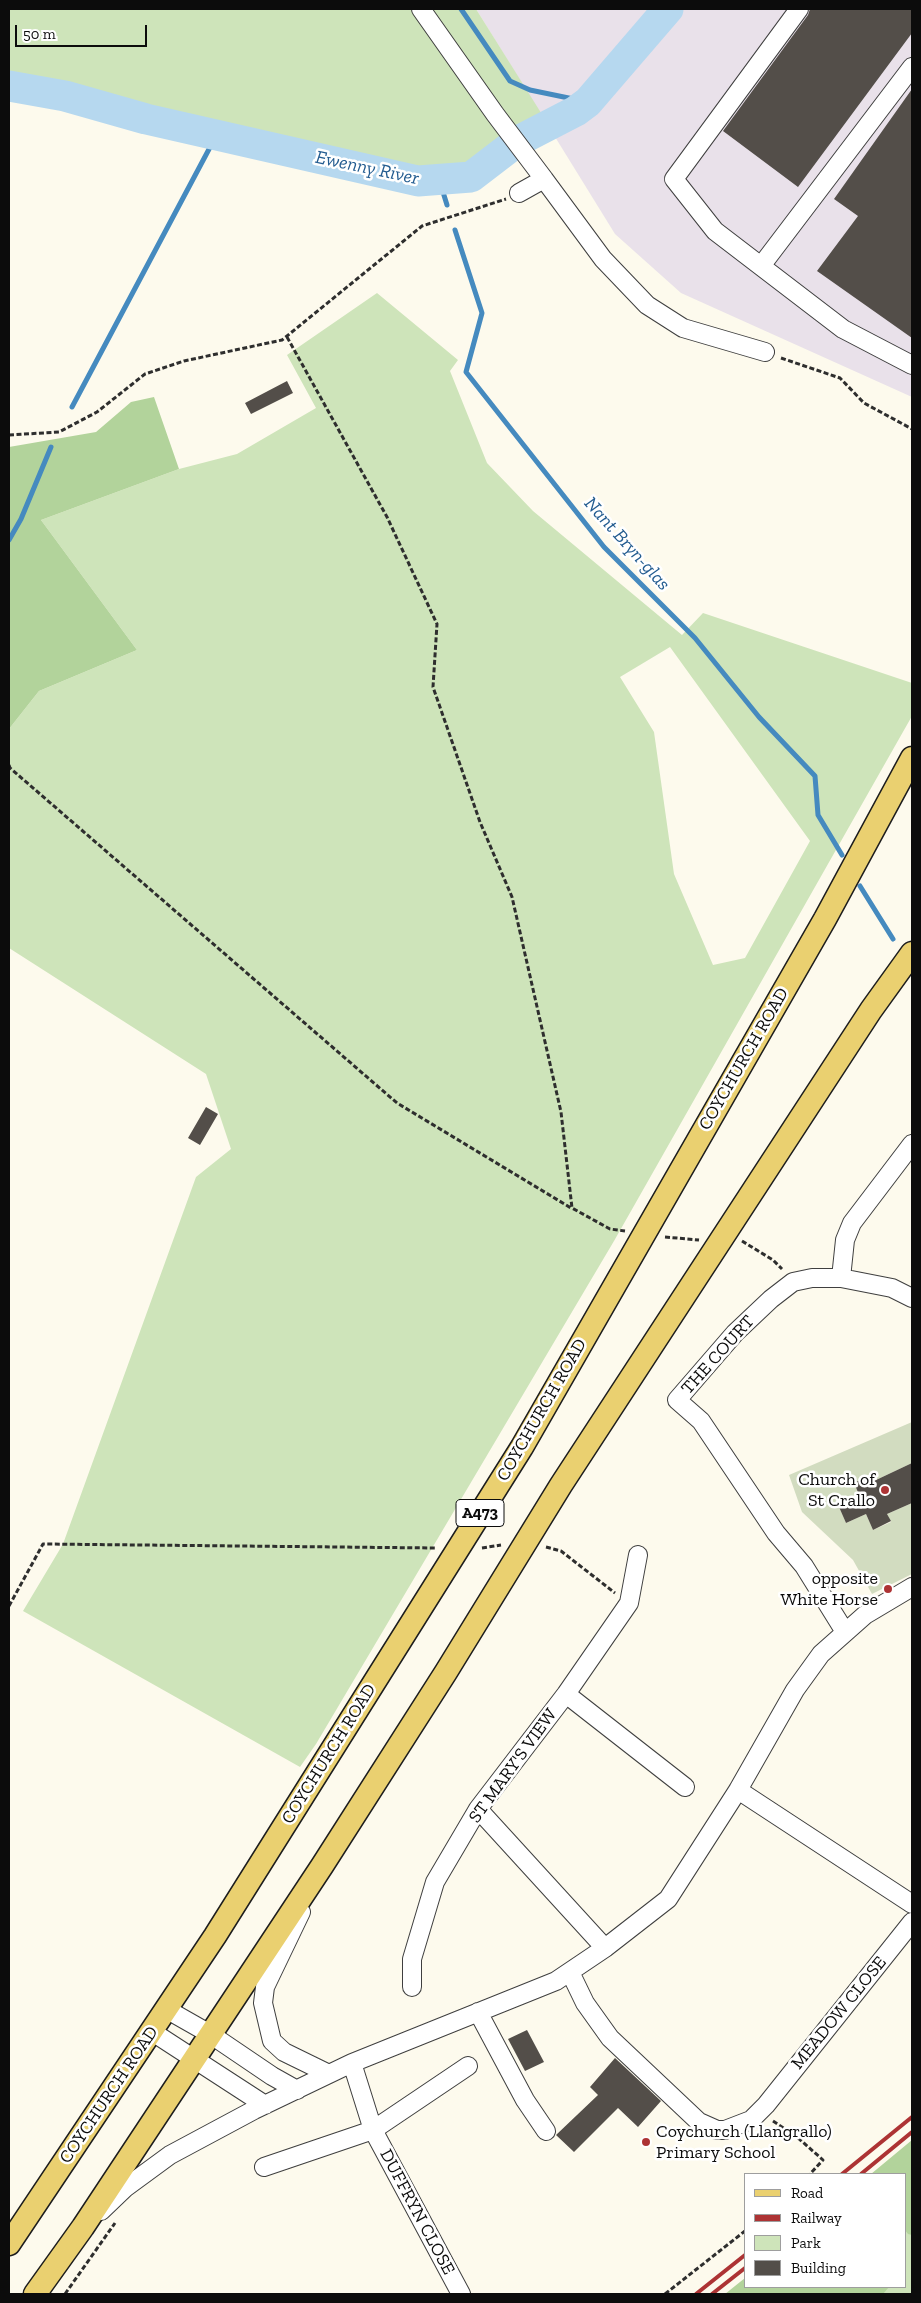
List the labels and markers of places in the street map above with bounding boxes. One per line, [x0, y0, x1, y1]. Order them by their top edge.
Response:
place label: Church of St Crallo [798, 1469, 875, 1512]
marker: Church of St Crallo [879, 1484, 891, 1496]
place label: opposite White Horse [781, 1568, 878, 1610]
marker: opposite White Horse [882, 1583, 894, 1595]
place label: Coychurch (Llangrallo) Primary School [656, 2121, 832, 2164]
marker: Coychurch (Llangrallo) Primary School [640, 2136, 652, 2148]

